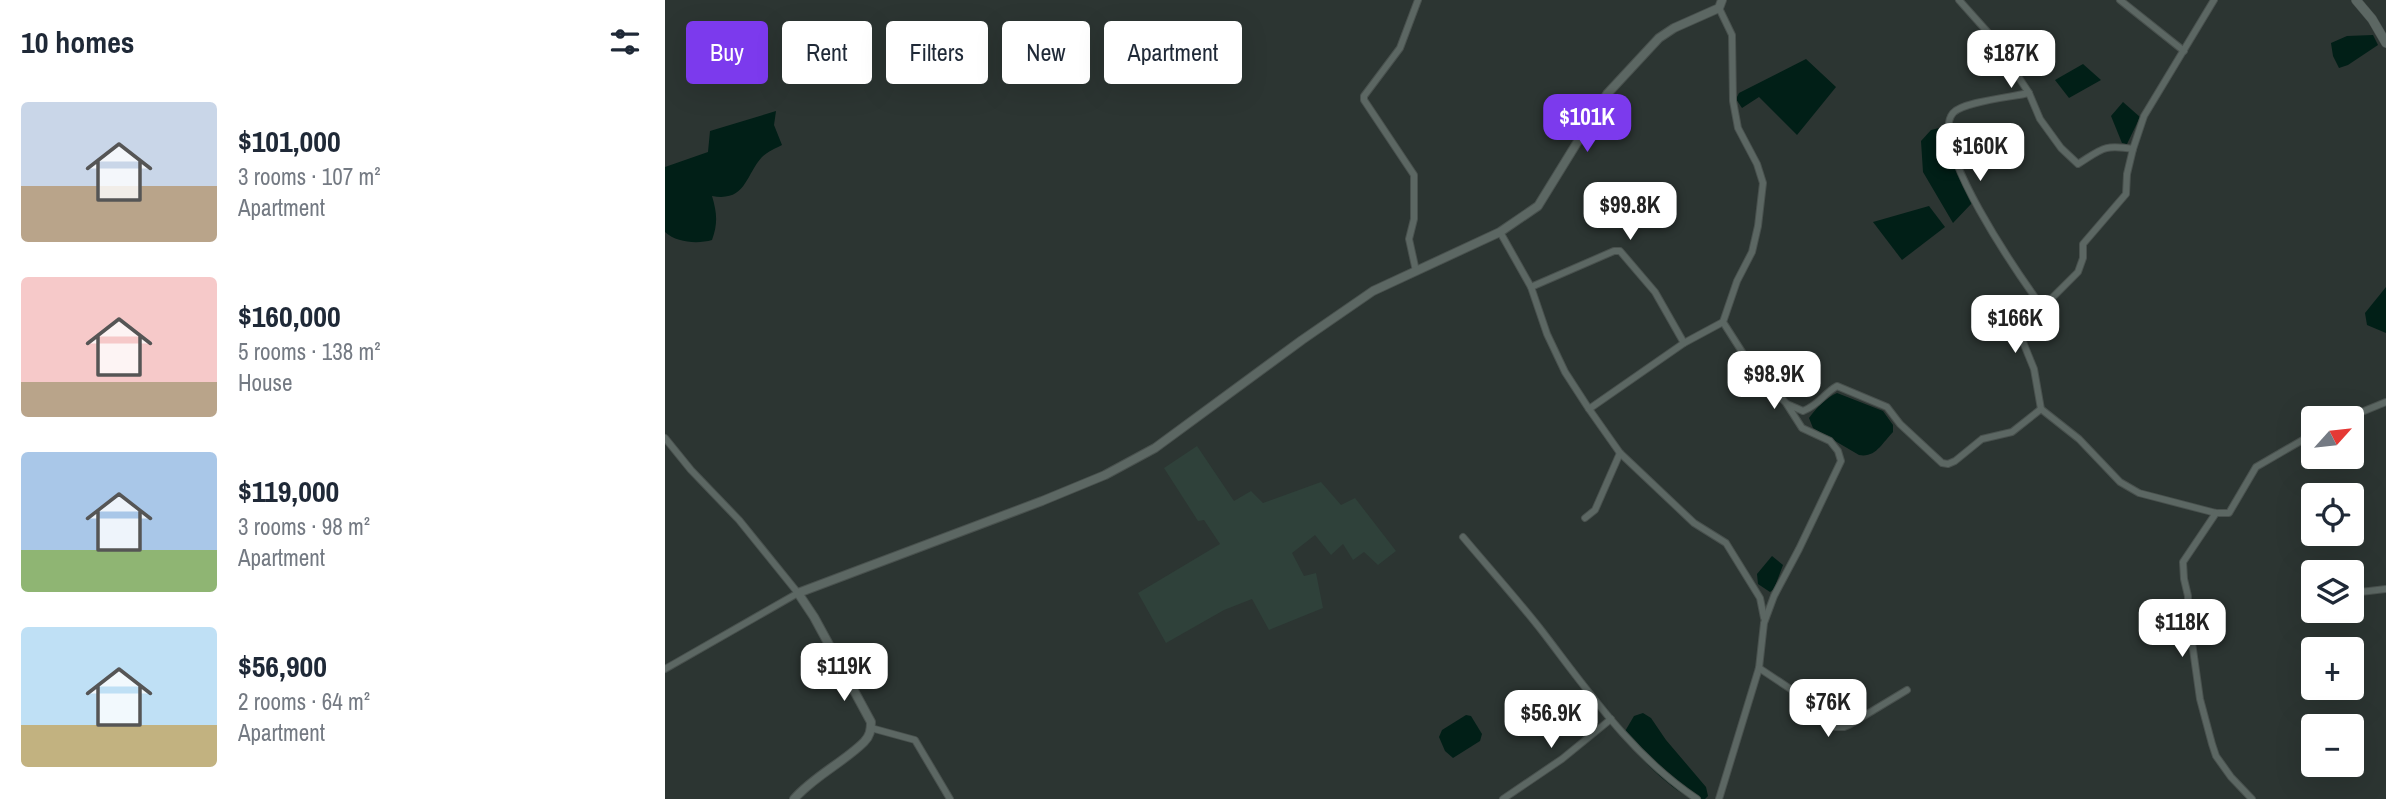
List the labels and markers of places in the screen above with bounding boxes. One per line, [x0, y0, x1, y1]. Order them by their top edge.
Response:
pin: $187K [1962, 31, 2060, 90]
pin: $101K [1538, 94, 1636, 154]
pin: $160K [1931, 124, 2029, 183]
pin: $99.8K [1573, 182, 1687, 242]
pin: $166K [1966, 296, 2064, 355]
pin: $98.9K [1717, 352, 1831, 411]
pin: $118K [2133, 600, 2231, 659]
pin: $119K [795, 644, 893, 703]
pin: $76K [1787, 680, 1869, 739]
pin: $56.9K [1494, 690, 1608, 750]

